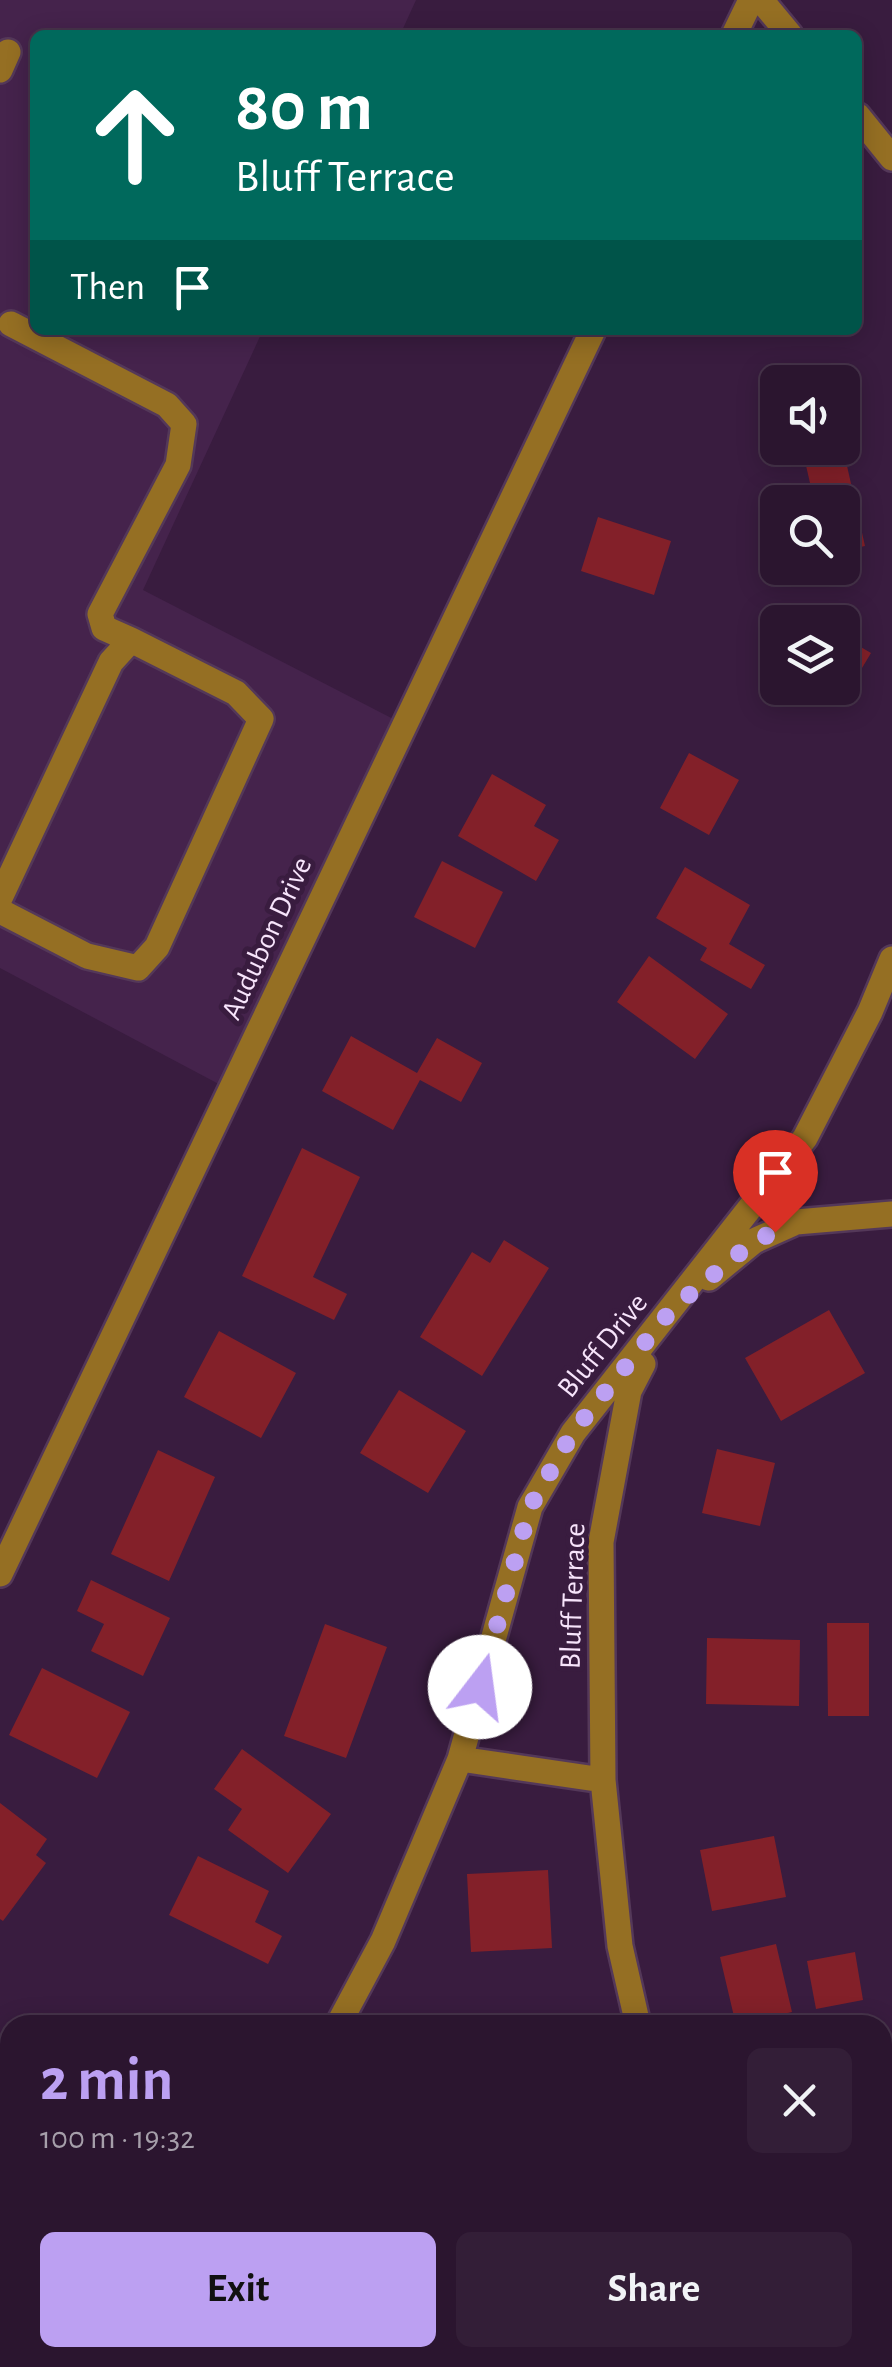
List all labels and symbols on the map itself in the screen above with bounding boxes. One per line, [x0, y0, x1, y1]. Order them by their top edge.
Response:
street label: Audubon Drive [216, 853, 318, 1024]
pin [733, 1130, 818, 1233]
street label: Bluff Drive [552, 1288, 653, 1403]
street label: Bluff Terrace [555, 1522, 591, 1670]
position arrow [428, 1635, 532, 1739]

